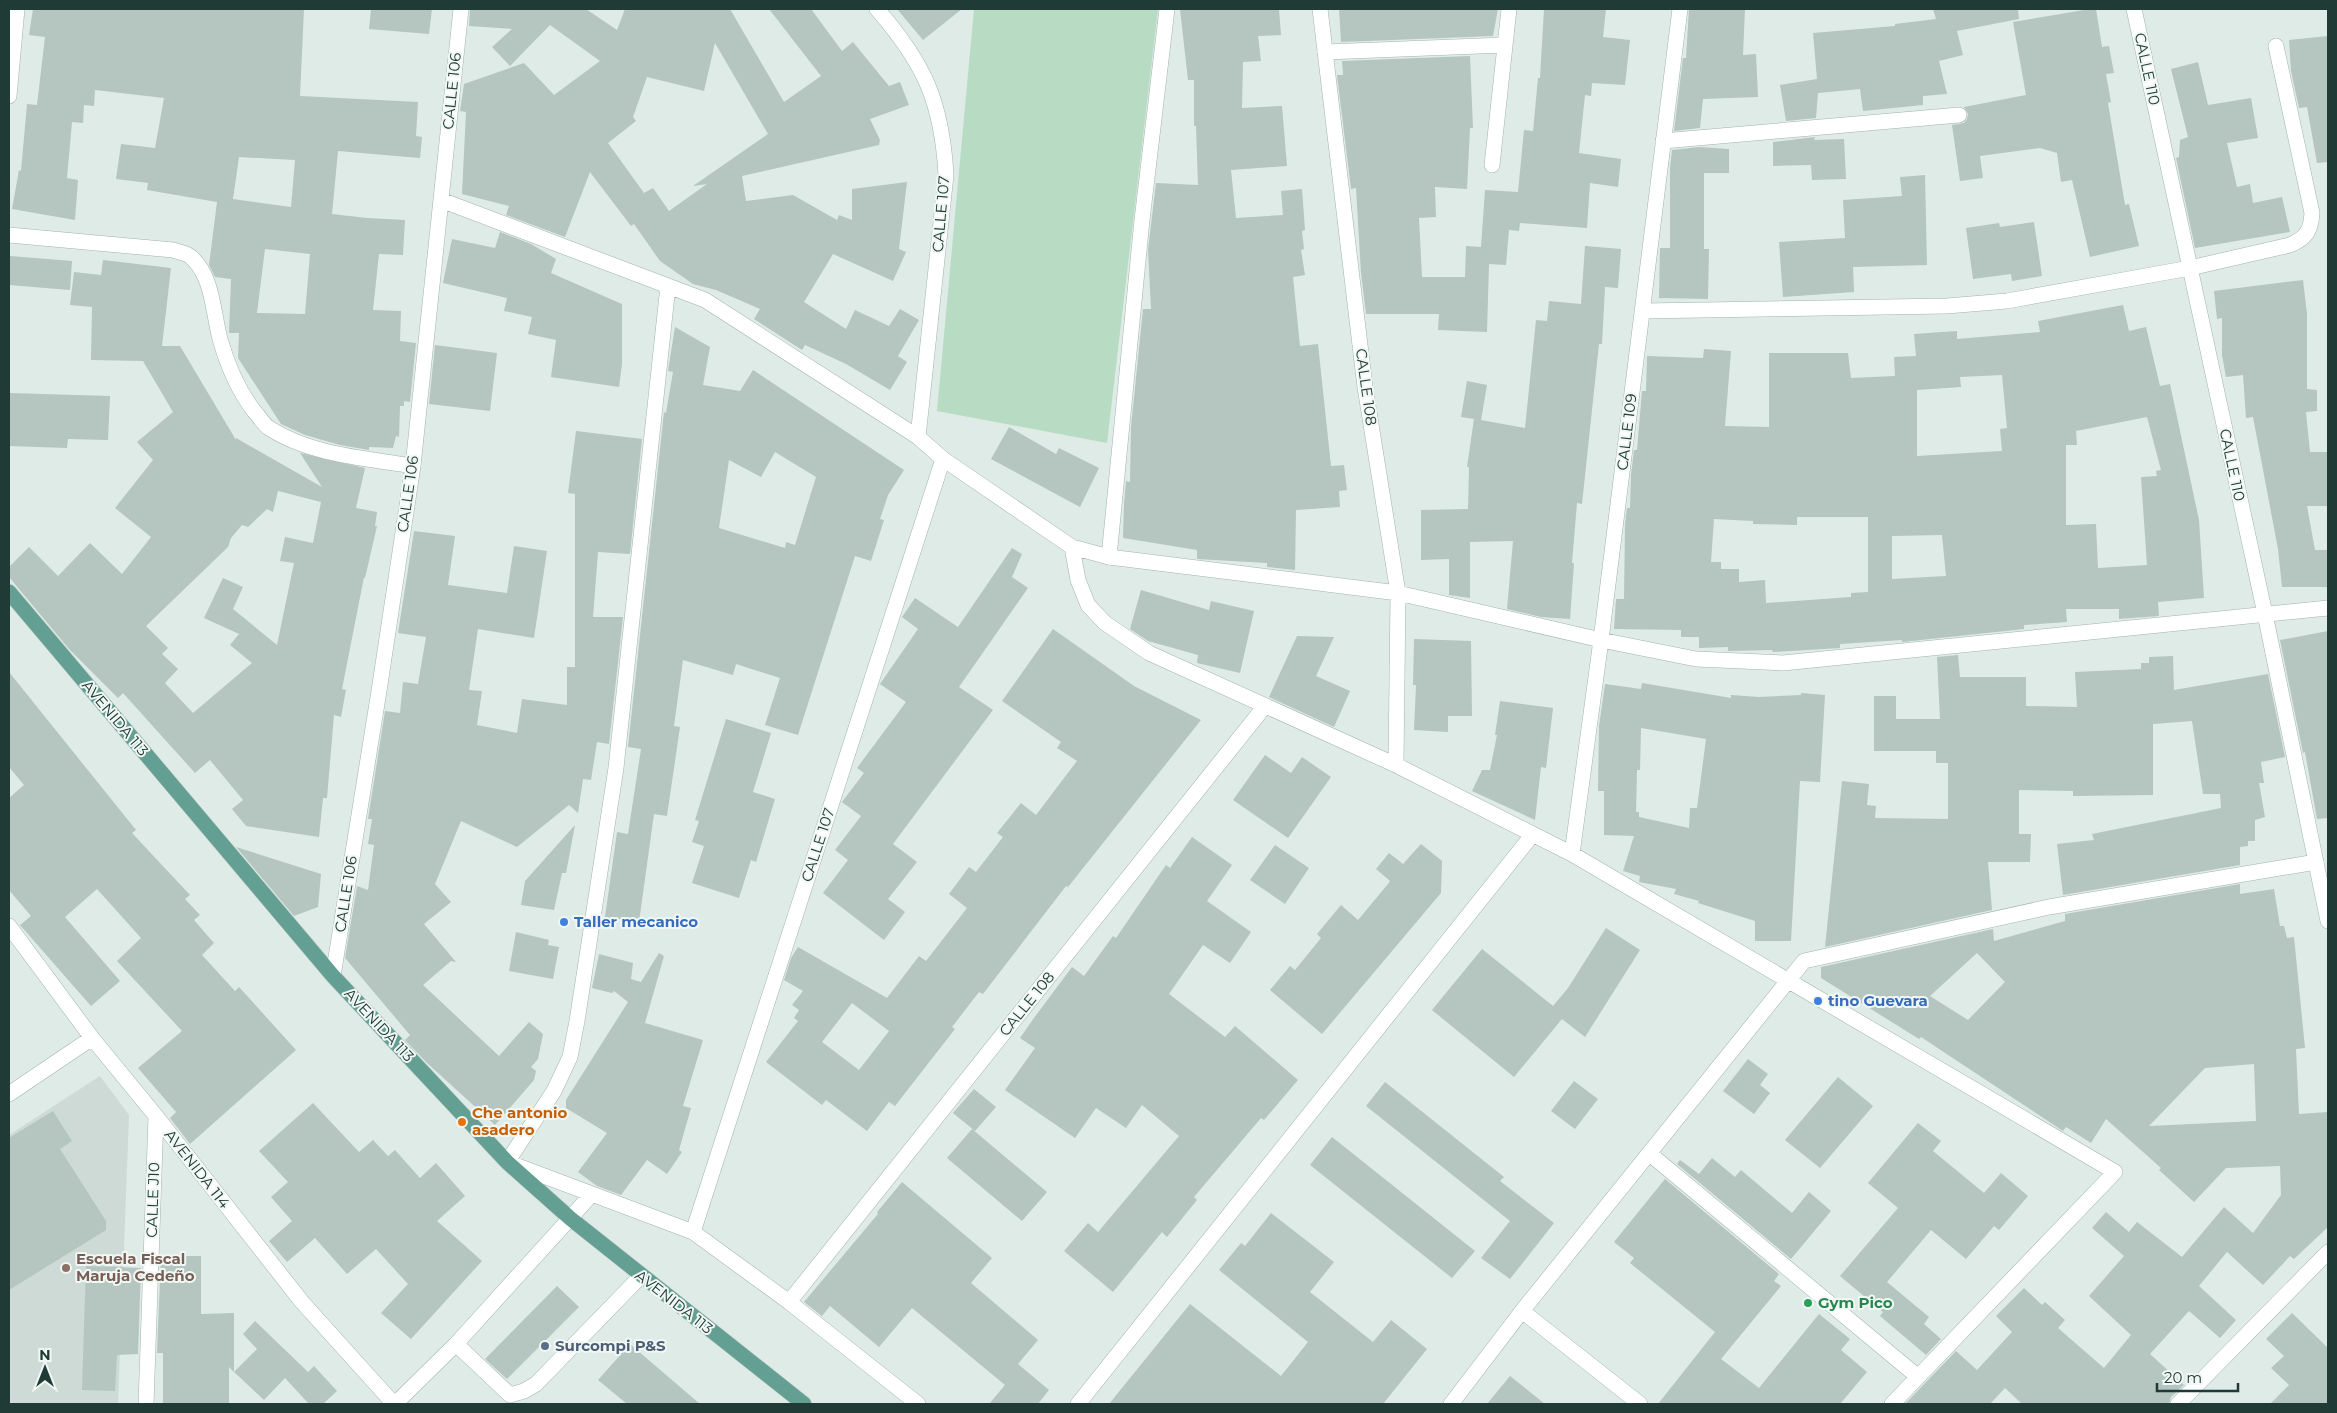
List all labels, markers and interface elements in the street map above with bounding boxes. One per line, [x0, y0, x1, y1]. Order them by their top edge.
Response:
street label: CALLE 110 [2131, 31, 2164, 107]
street label: CALLE 106 [438, 52, 465, 130]
street label: CALLE 107 [928, 175, 953, 253]
street label: CALLE 108 [1352, 347, 1381, 427]
street label: CALLE 109 [1612, 392, 1641, 471]
street label: CALLE 110 [2216, 427, 2249, 503]
street label: CALLE 106 [393, 454, 422, 534]
street label: AVENIDA 113 [78, 676, 153, 760]
street label: CALLE 107 [797, 805, 838, 884]
street label: CALLE 106 [330, 854, 361, 934]
place label: Taller mecanico [574, 912, 698, 931]
marker: Taller mecanico [558, 916, 570, 928]
street label: CALLE 108 [995, 968, 1058, 1040]
street label: AVENIDA 113 [341, 984, 418, 1065]
place label: tino Guevara [1828, 991, 1928, 1010]
marker: tino Guevara [1812, 995, 1824, 1007]
place label: Che antonio asadero [472, 1103, 568, 1139]
marker: Che antonio asadero [456, 1116, 468, 1128]
street label: AVENIDA 114 [161, 1125, 234, 1212]
street label: CALLE J10 [142, 1162, 163, 1238]
place label: Escuela Fiscal Maruja Cedeño [76, 1249, 195, 1285]
marker: Escuela Fiscal Maruja Cedeño [60, 1262, 72, 1274]
street label: AVENIDA 113 [632, 1265, 717, 1338]
place label: Gym Pico [1818, 1293, 1893, 1312]
marker: Gym Pico [1802, 1297, 1814, 1309]
place label: Surcompi P&S [555, 1336, 666, 1355]
marker: Surcompi P&S [539, 1340, 551, 1352]
north arrow [20, 1343, 70, 1393]
text: N [39, 1346, 51, 1364]
scale bar [2157, 1360, 2238, 1392]
text: 20 m [2164, 1368, 2202, 1387]

